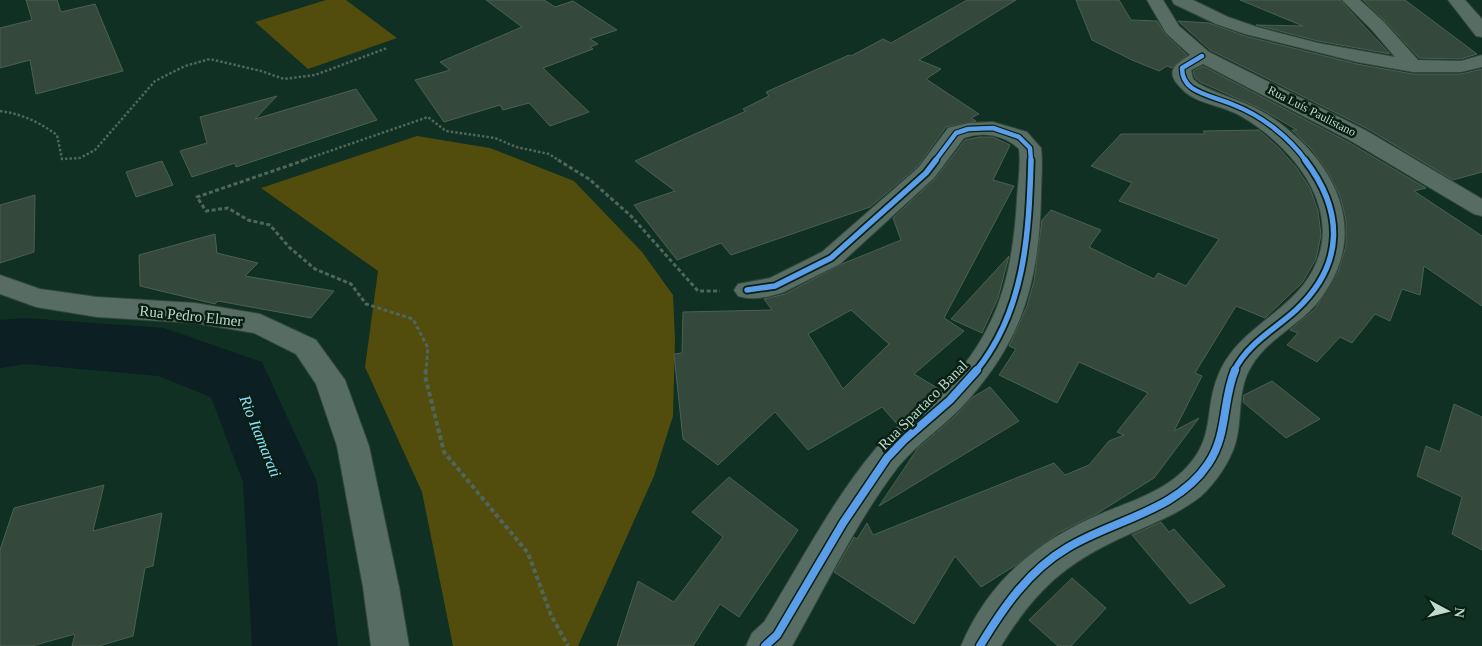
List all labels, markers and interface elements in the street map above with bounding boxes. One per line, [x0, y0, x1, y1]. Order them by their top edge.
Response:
street label: Rua Luís Paulistano [1266, 83, 1358, 139]
street label: Rua Pedro Elmer [139, 303, 243, 329]
street label: Rua Spartaco Banal [875, 357, 971, 453]
water label: Rio Itamarati [236, 392, 285, 480]
north arrow [1422, 586, 1472, 636]
text: N [1451, 607, 1467, 618]

